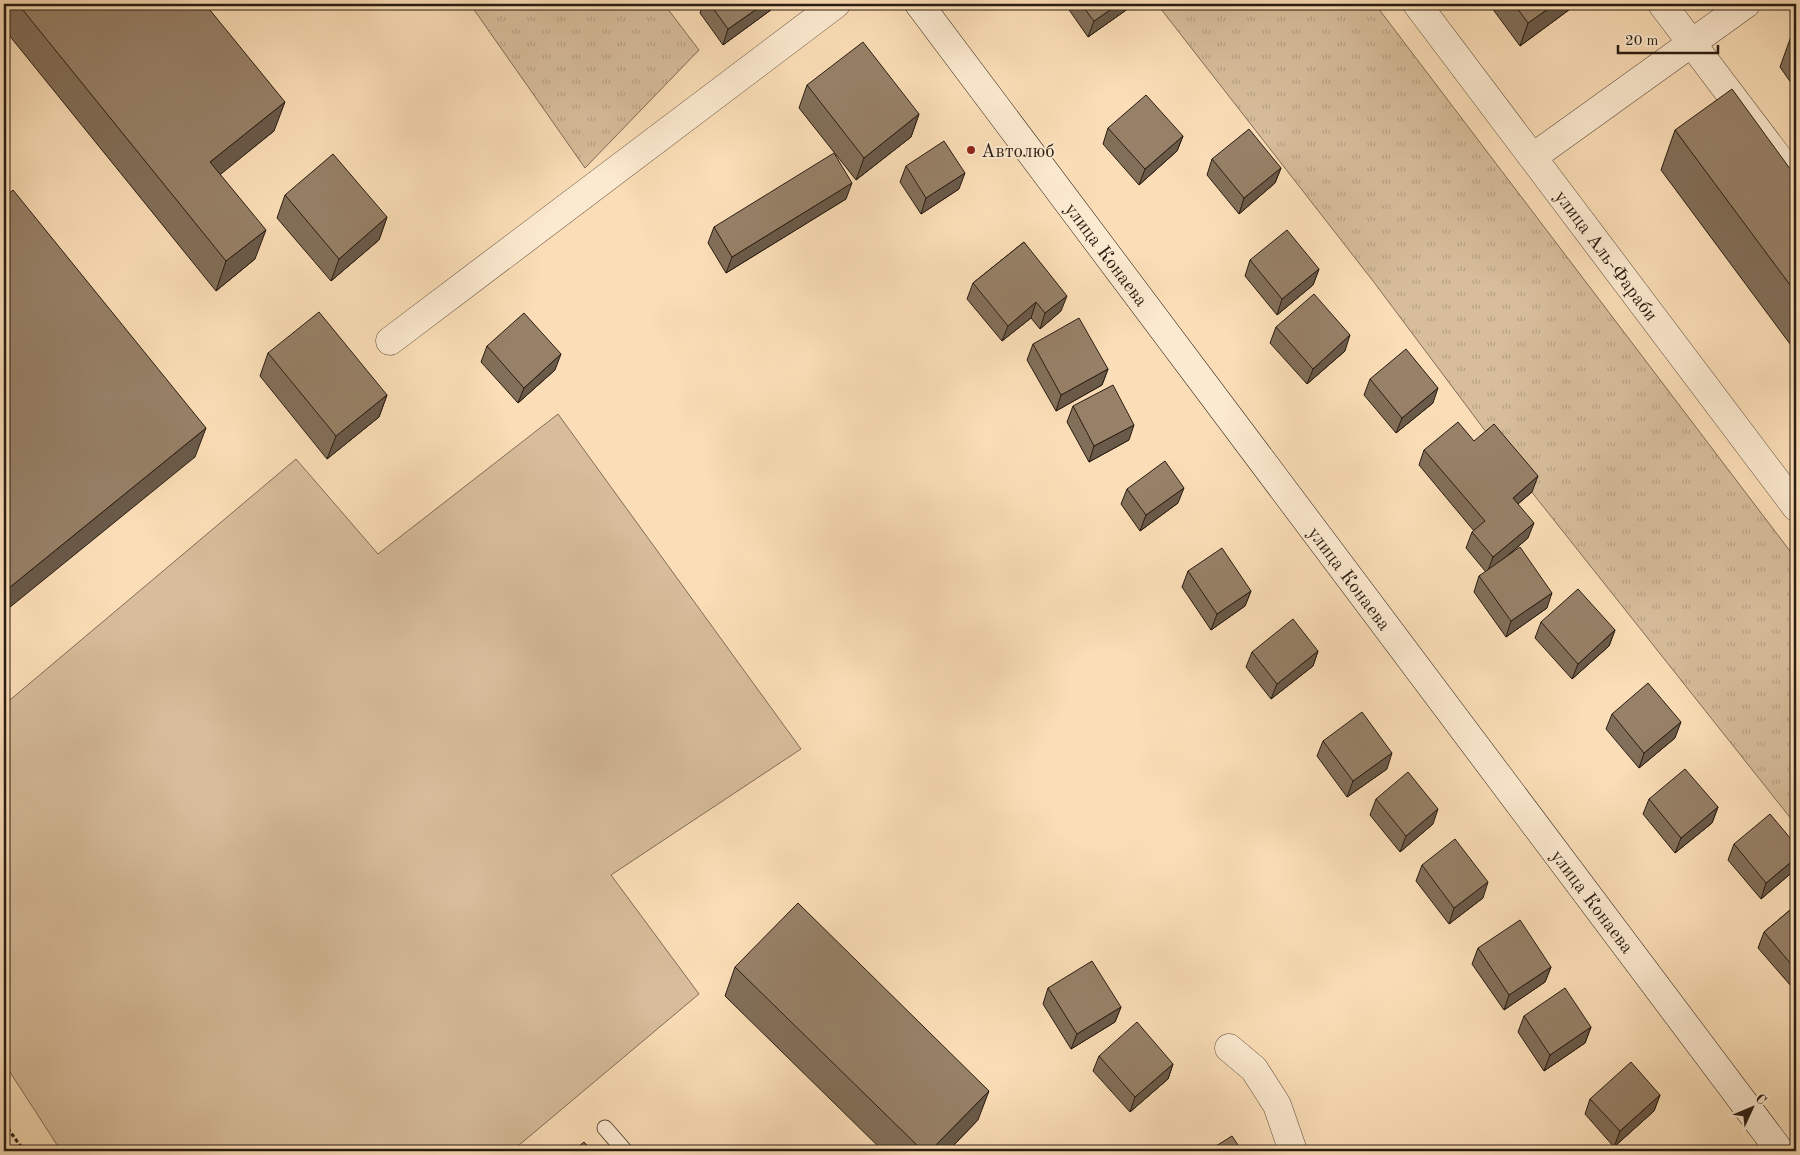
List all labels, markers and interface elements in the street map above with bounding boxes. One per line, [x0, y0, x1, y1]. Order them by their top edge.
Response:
scale bar [1618, 22, 1718, 54]
text: 20 m [1625, 34, 1659, 49]
place label: Автолюб [981, 143, 1055, 162]
marker: Автолюб [965, 144, 977, 156]
street label: улица Аль-Фараби [1550, 188, 1660, 325]
street label: улица Конаева [1060, 200, 1150, 311]
street label: улица Конаева [1303, 524, 1393, 635]
street label: улица Конаева [1546, 847, 1636, 958]
north arrow [1728, 1082, 1778, 1132]
text: С [1752, 1091, 1769, 1108]

